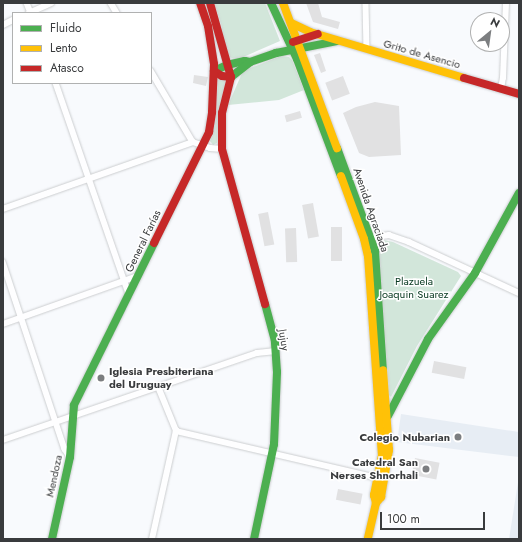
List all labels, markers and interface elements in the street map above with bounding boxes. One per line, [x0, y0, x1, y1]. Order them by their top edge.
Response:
legend [12, 12, 152, 84]
north arrow [470, 12, 510, 52]
text: N [488, 13, 503, 31]
text: Fluido [50, 19, 82, 37]
street label: Grito de Asencio [382, 37, 462, 71]
text: Lento [50, 39, 77, 57]
text: Atasco [50, 59, 84, 77]
street label: Avenida Agraciada [350, 166, 392, 254]
street label: General Farías [122, 208, 164, 274]
park label: Plazuela Joaquin Suarez [379, 275, 449, 301]
street label: Jujuy [276, 328, 292, 352]
place label: Iglesia Presbiteriana del Uruguay [109, 365, 213, 391]
marker: Iglesia Presbiteriana del Uruguay [96, 373, 106, 383]
place label: Colegio Nubarian [359, 430, 450, 444]
marker: Colegio Nubarian [453, 432, 463, 442]
street label: Mendoza [43, 454, 65, 498]
place label: Catedral San Nerses Shnorhali [330, 456, 418, 482]
marker: Catedral San Nerses Shnorhali [421, 464, 431, 474]
scale bar [382, 504, 487, 530]
text: 100 m [387, 510, 420, 528]

